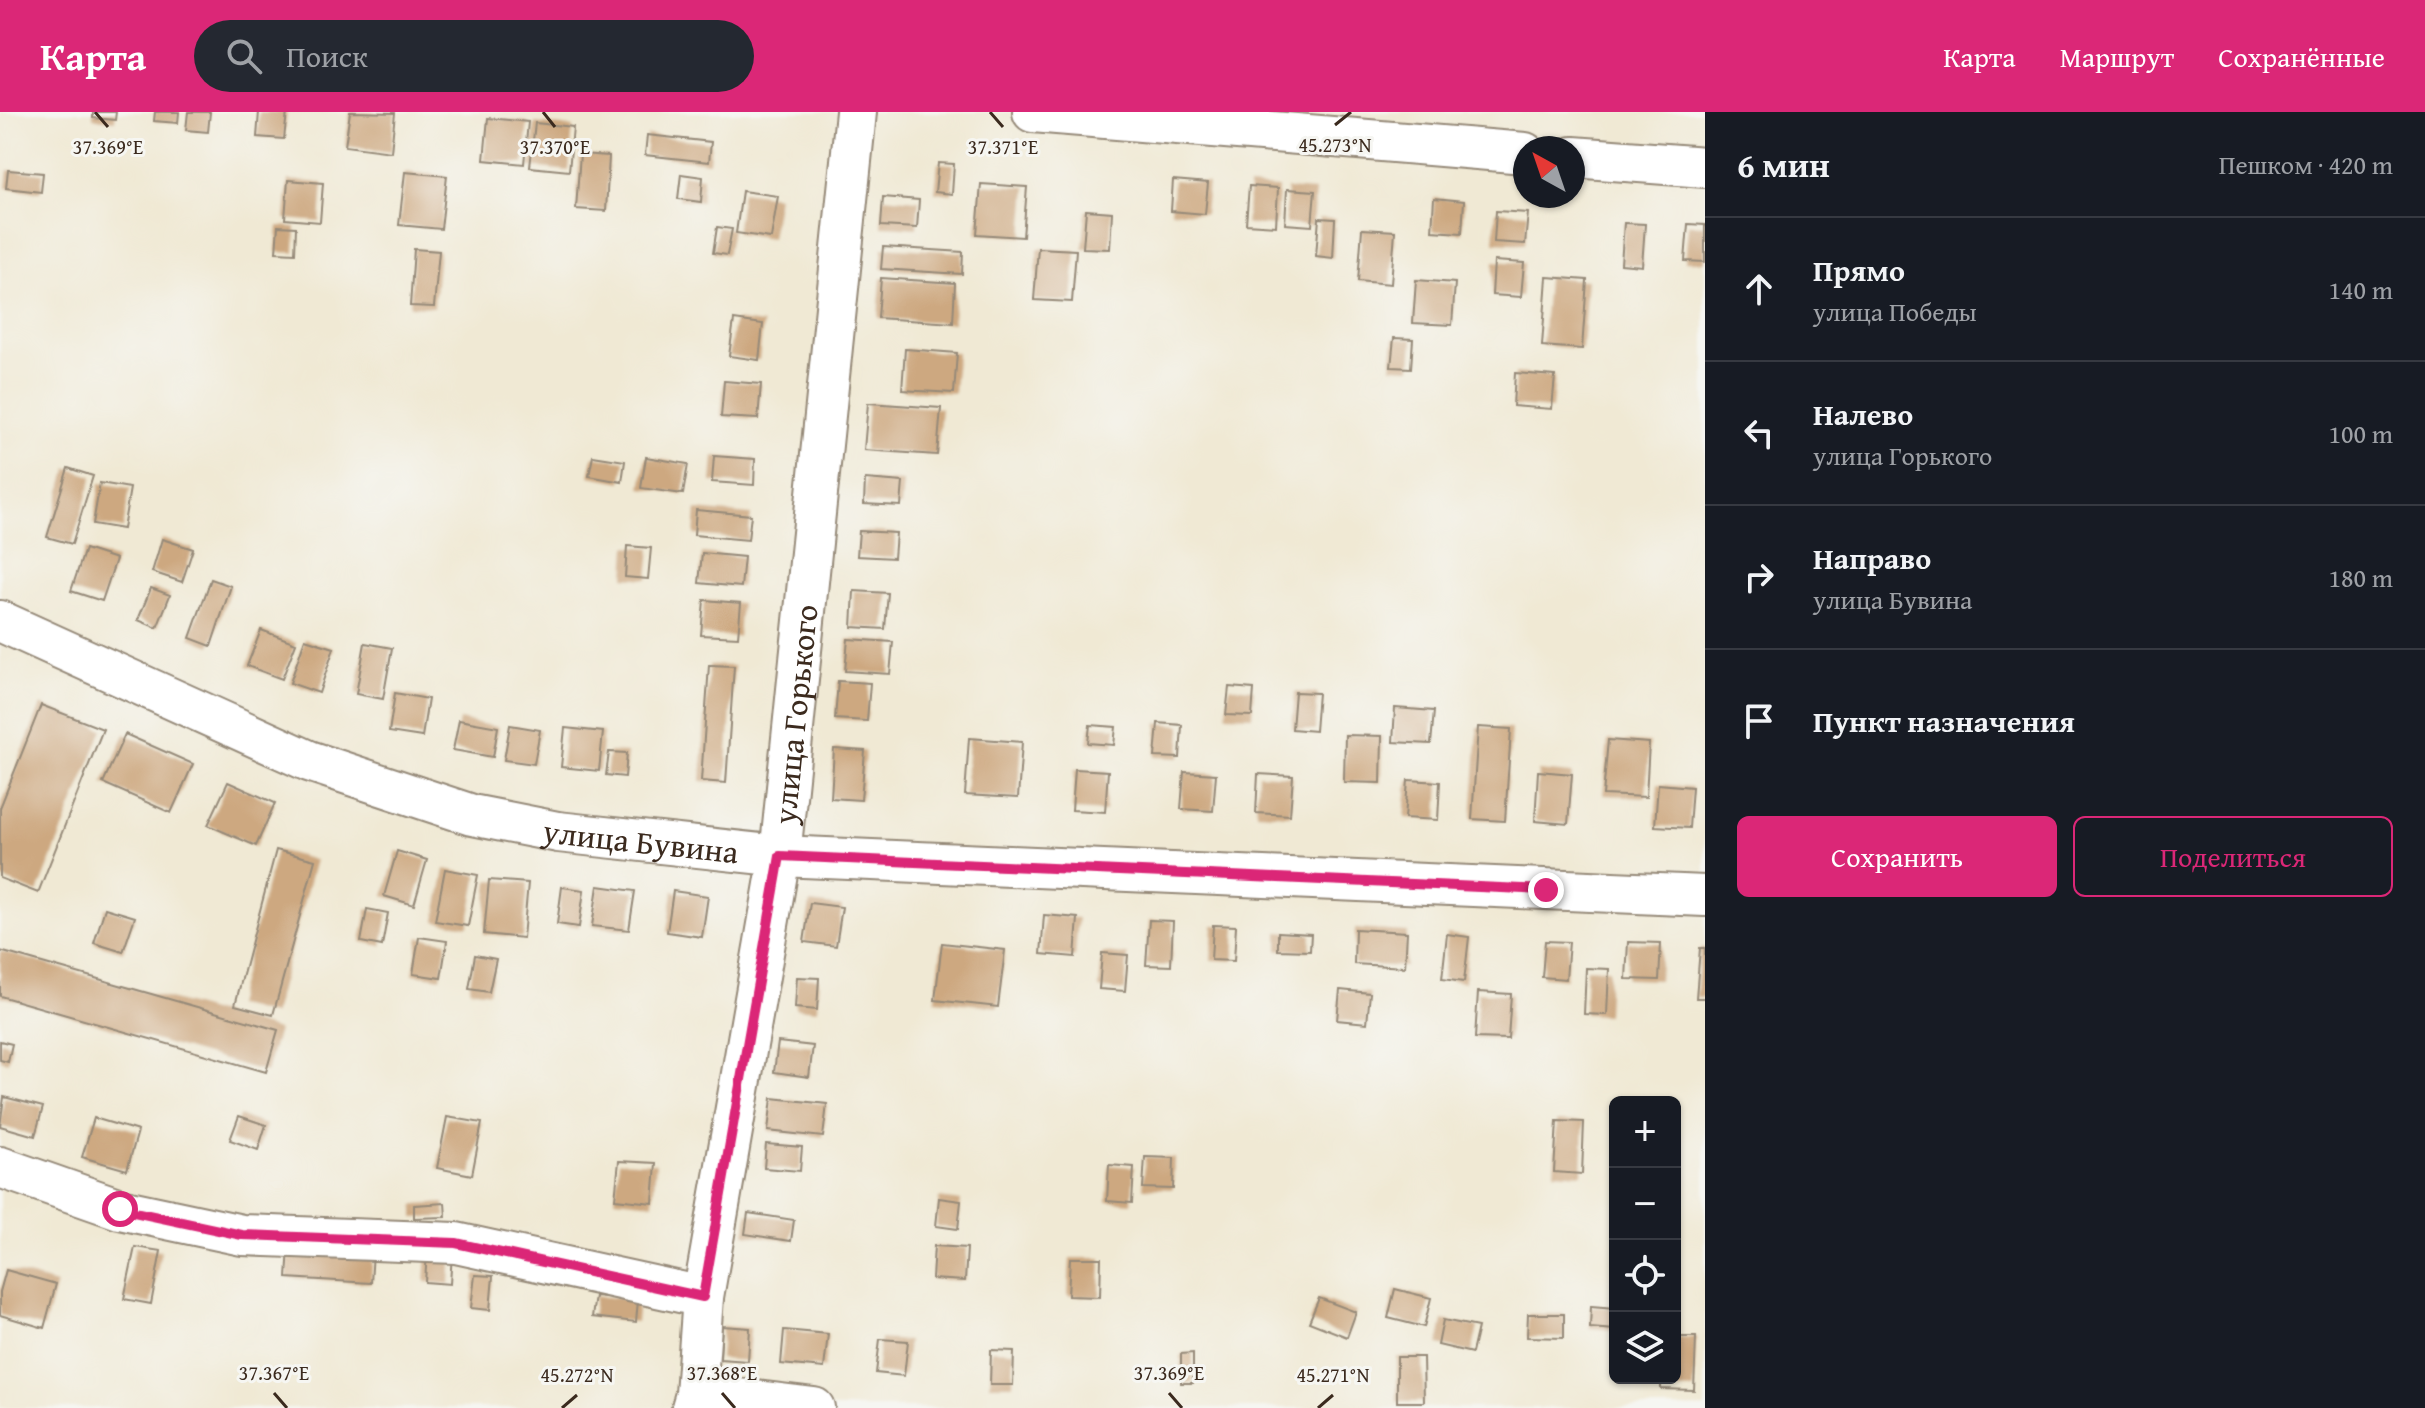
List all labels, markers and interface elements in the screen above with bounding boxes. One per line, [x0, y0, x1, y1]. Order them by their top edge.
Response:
search box [194, 20, 754, 92]
text: Карта [40, 28, 146, 84]
icon: search [222, 34, 266, 78]
text: Поиск [286, 34, 368, 78]
text: Карта [1943, 36, 2016, 77]
text: Маршрут [2060, 36, 2174, 77]
text: Сохранённые [2218, 36, 2385, 77]
text: 45.273°N [1298, 130, 1372, 159]
text: 37.369°E [73, 132, 143, 161]
text: 37.370°E [520, 132, 590, 161]
text: 37.371°E [968, 132, 1038, 161]
north arrow [1513, 136, 1585, 208]
text: 6 мин [1737, 140, 1830, 189]
text: Пешком · 420 m [2219, 145, 2393, 184]
text: Прямо [1813, 248, 1905, 292]
icon: ahead [1737, 267, 1781, 311]
text: 140 m [2328, 270, 2393, 309]
text: улица Победы [1813, 292, 1977, 331]
text: Налево [1813, 392, 1913, 436]
icon: left [1737, 411, 1781, 455]
text: 100 m [2328, 414, 2393, 453]
text: улица Горького [1813, 436, 1992, 475]
text: Направо [1813, 536, 1931, 580]
icon: right [1737, 555, 1781, 599]
text: 180 m [2328, 558, 2393, 597]
text: улица Бувина [1813, 580, 1973, 619]
street label: улица Горького [760, 602, 829, 827]
icon: arrive [1737, 699, 1781, 743]
text: Пункт назначения [1813, 699, 2075, 743]
street label: улица Бувина [538, 806, 742, 875]
button: Сохранить [1737, 816, 2057, 897]
button: Поделиться [2073, 816, 2393, 897]
route end [1528, 872, 1564, 908]
map controls [1609, 1096, 1681, 1384]
button: + [1609, 1096, 1681, 1168]
button: − [1609, 1168, 1681, 1240]
route start [102, 1191, 138, 1227]
button: locate [1609, 1240, 1681, 1312]
button: layers [1609, 1312, 1681, 1384]
text: 37.367°E [239, 1358, 309, 1387]
text: 37.368°E [687, 1358, 757, 1387]
text: 37.369°E [1134, 1358, 1204, 1387]
text: 45.272°N [540, 1360, 614, 1389]
text: 45.271°N [1296, 1360, 1370, 1389]

